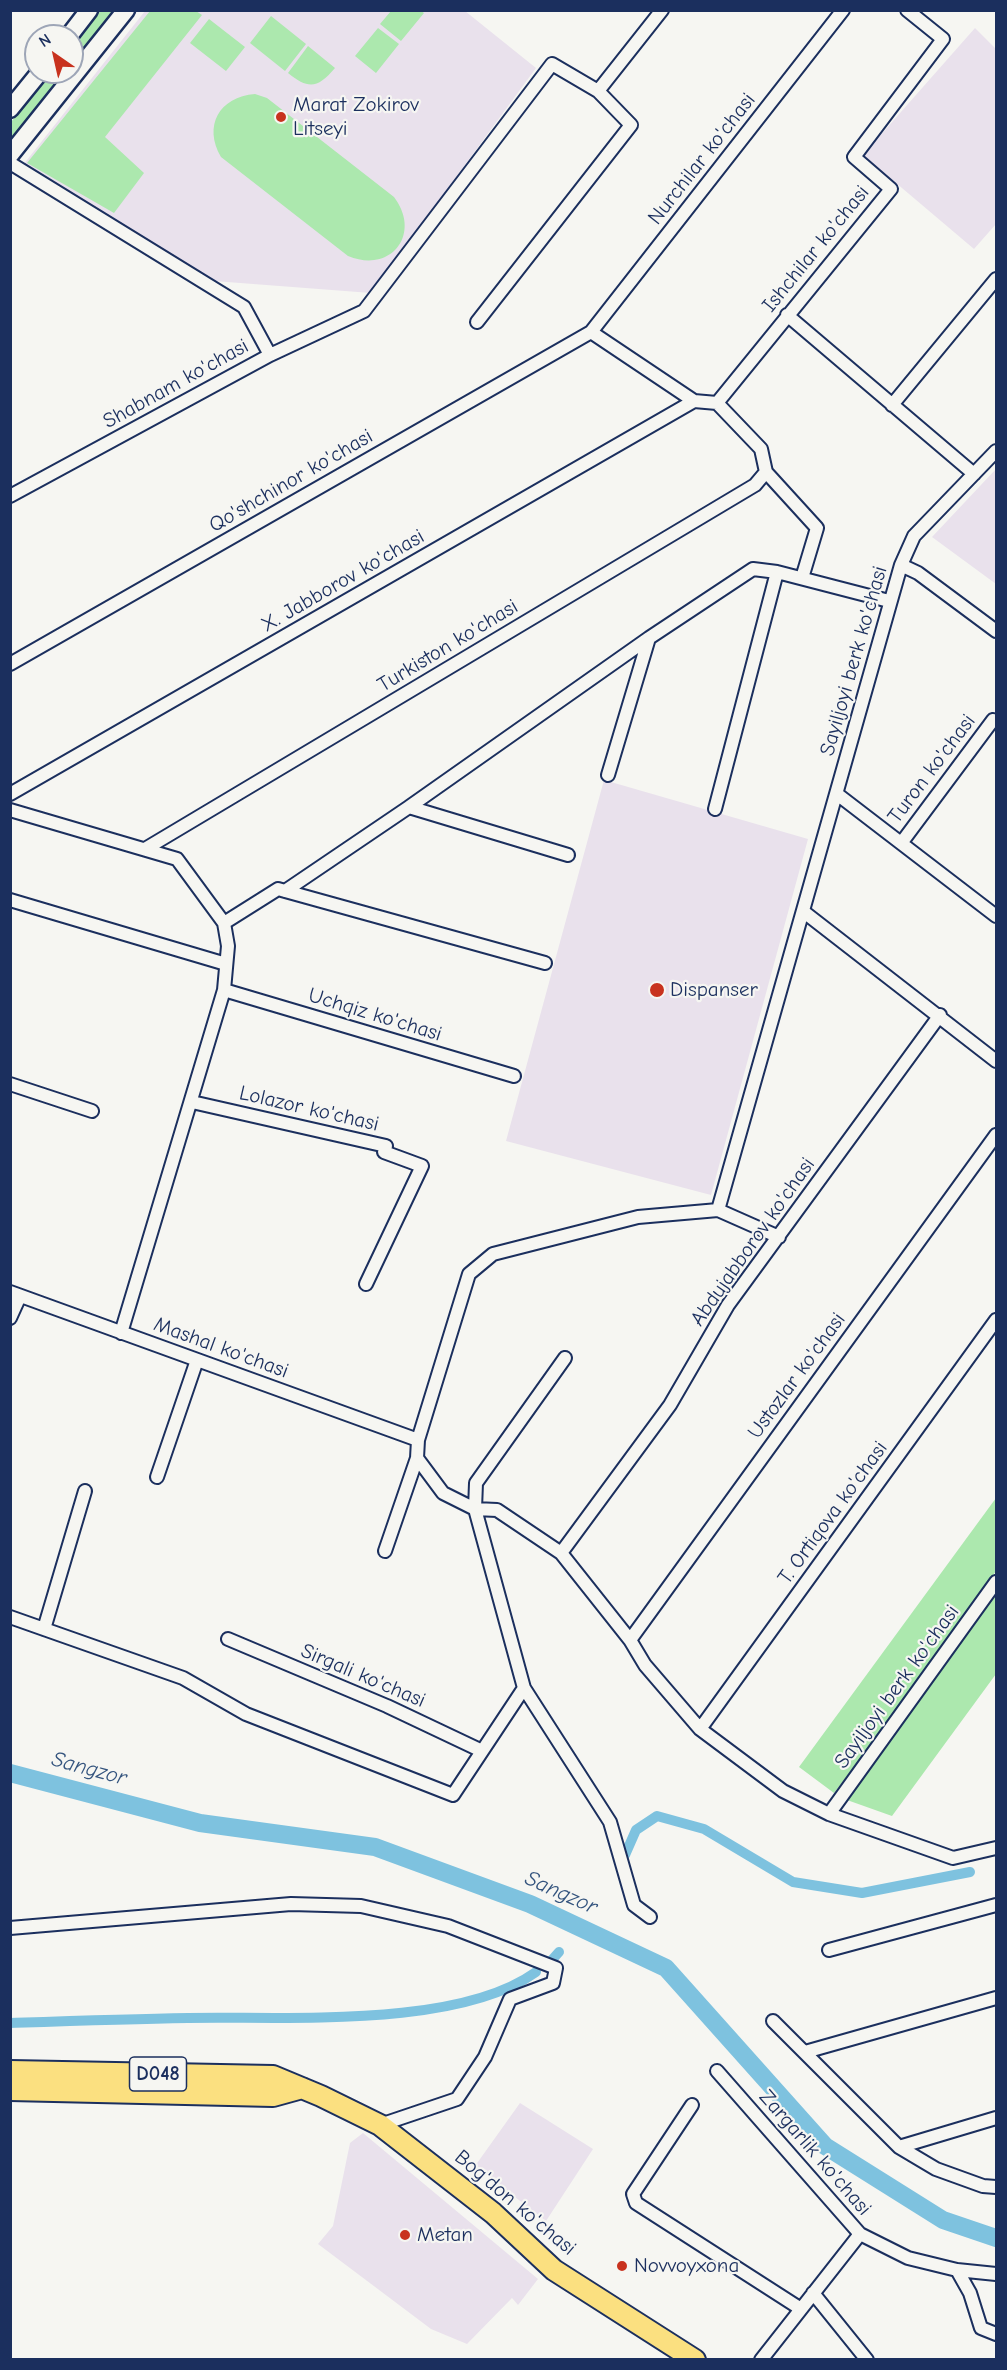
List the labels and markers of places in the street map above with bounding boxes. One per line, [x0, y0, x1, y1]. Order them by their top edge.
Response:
place label: Marat Zokirov Litseyi [293, 92, 419, 142]
marker: Marat Zokirov Litseyi [274, 110, 288, 124]
place label: Dispanser [670, 977, 758, 1003]
marker: Dispanser [648, 981, 666, 999]
place label: Metan [417, 2222, 473, 2248]
marker: Metan [398, 2228, 412, 2242]
place label: Novvoyxona [634, 2253, 739, 2279]
marker: Novvoyxona [615, 2259, 629, 2273]

